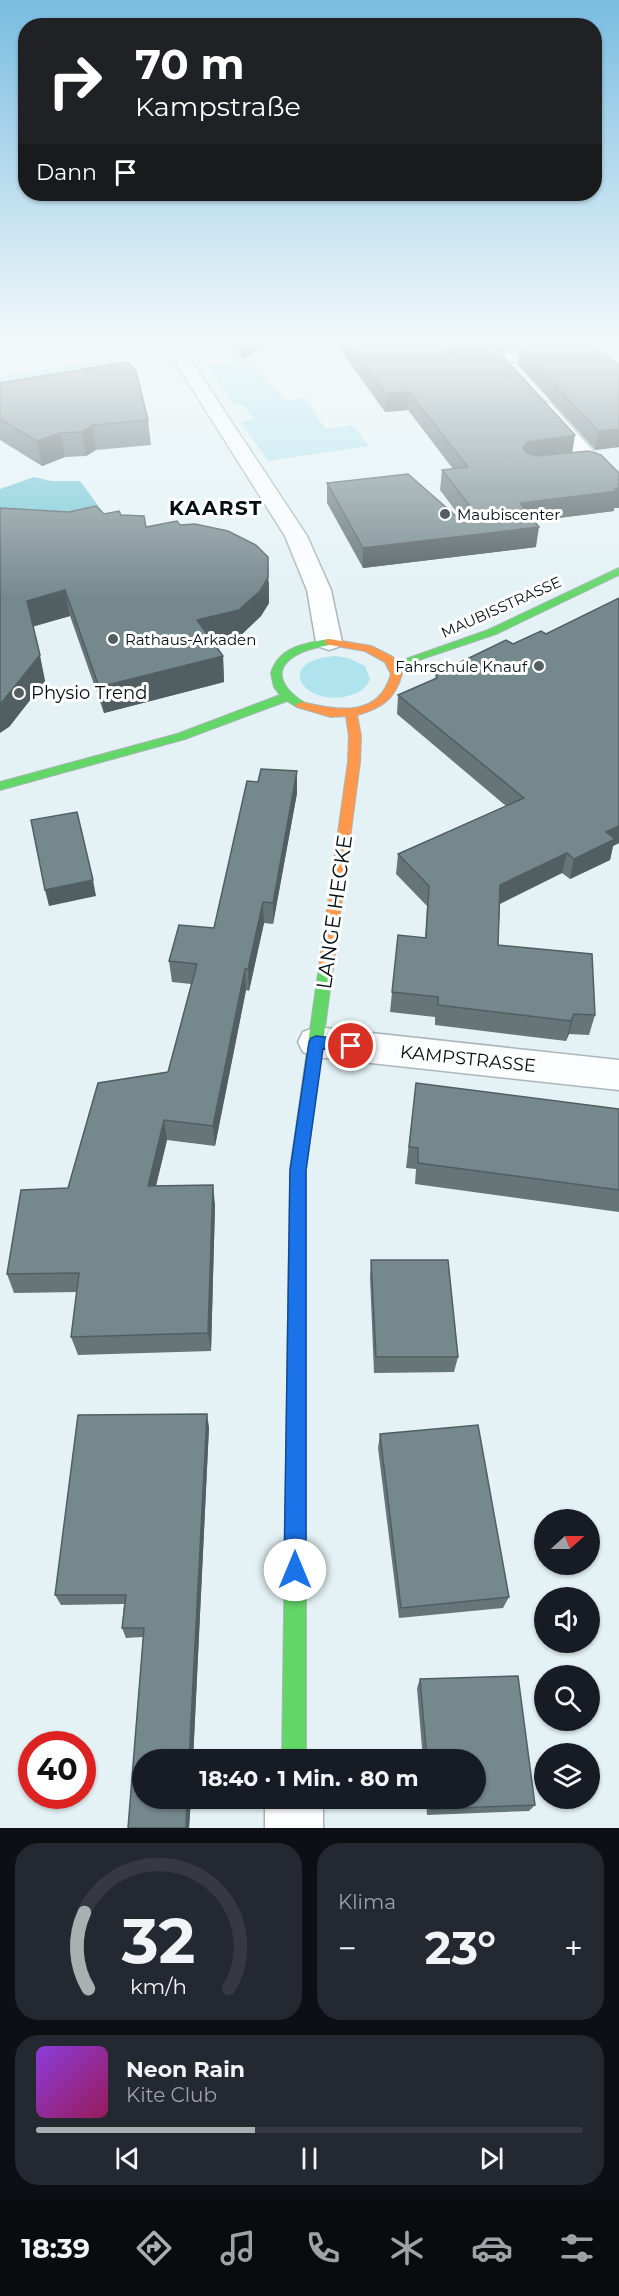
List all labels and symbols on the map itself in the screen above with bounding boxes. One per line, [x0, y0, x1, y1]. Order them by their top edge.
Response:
district label: KAARST [169, 496, 263, 520]
place label: Maubiscenter [457, 505, 560, 524]
marker: Maubiscenter [438, 507, 452, 521]
street label: MAUBISSTRASSE [438, 572, 564, 642]
place label: Rathaus-Arkaden [125, 630, 256, 649]
marker: Rathaus-Arkaden [106, 632, 120, 646]
place label: Fahrschule Knauf [395, 657, 528, 676]
marker: Fahrschule Knauf [532, 659, 546, 673]
place label: Physio Trend [31, 682, 147, 704]
marker: Physio Trend [12, 686, 26, 700]
street label: LANGE HECKE [311, 833, 357, 991]
pin [325, 1020, 376, 1071]
street label: KAMPSTRASSE [399, 1041, 537, 1077]
north arrow [534, 1509, 600, 1575]
position arrow [263, 1538, 327, 1602]
speed limit sign: 40 [18, 1731, 96, 1809]

